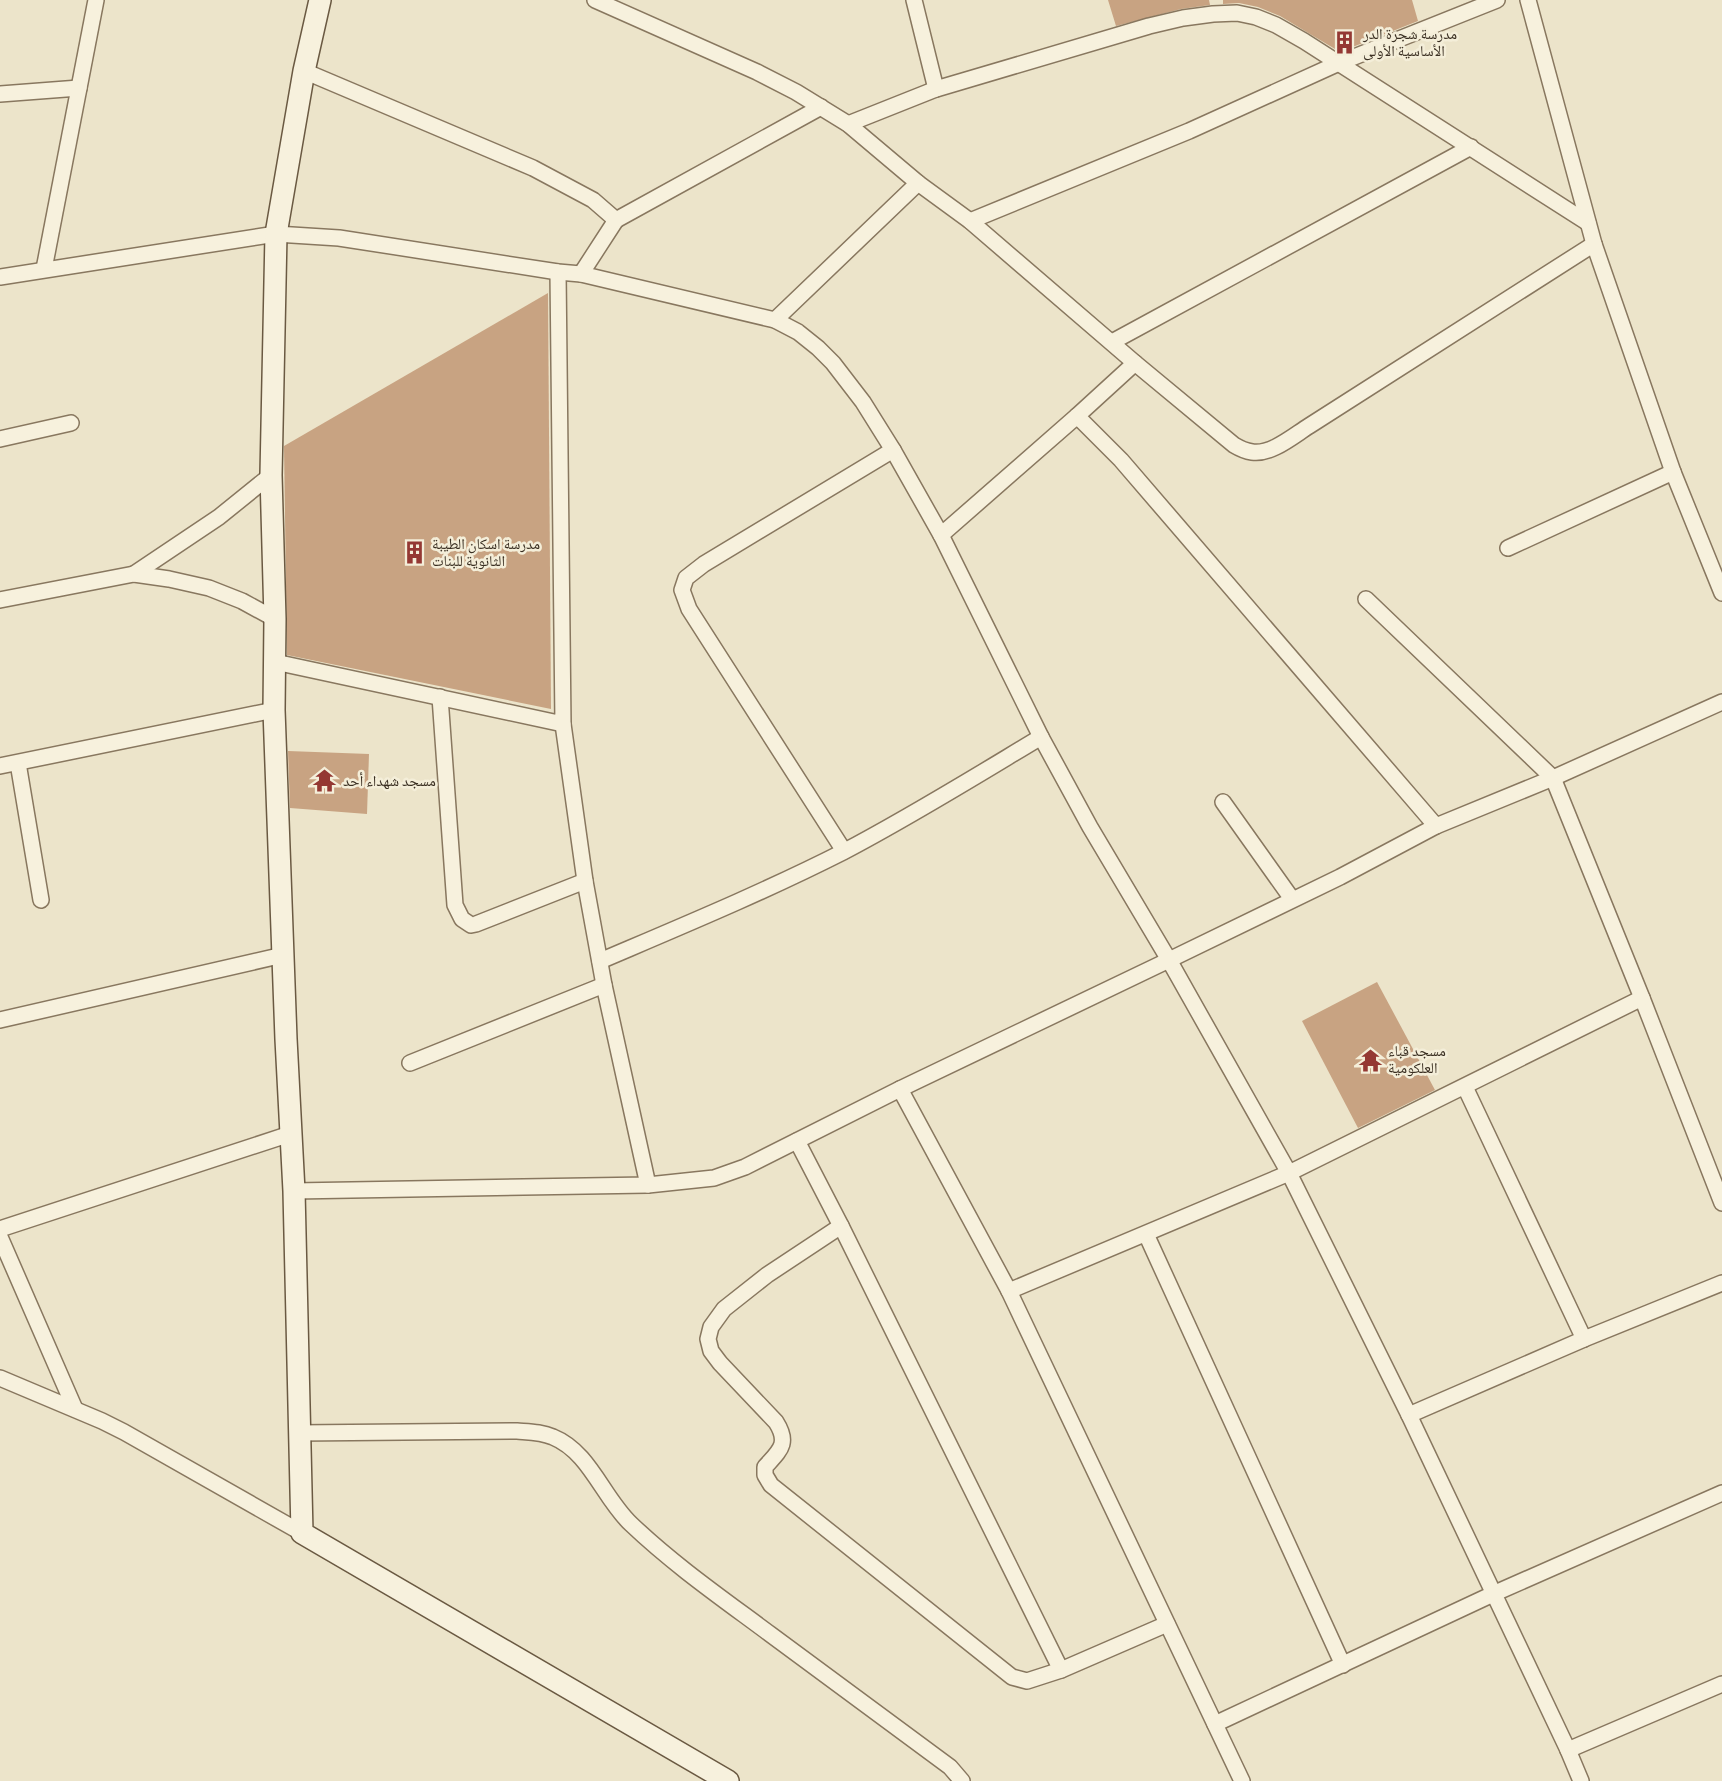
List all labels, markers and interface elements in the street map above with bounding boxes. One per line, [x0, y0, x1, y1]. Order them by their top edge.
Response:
place label: مدرسة شجرة الدر الأساسية الأولى [1362, 25, 1457, 61]
building icon: مدرسة شجرة الدر الأساسية الأولى [1332, 30, 1358, 56]
place label: مدرسة اسكان الطيبة الثانوية للبنات [432, 535, 540, 570]
building icon: مدرسة اسكان الطيبة الثانوية للبنات [401, 540, 427, 566]
temple icon: مسجد شهداء أحد [312, 768, 338, 794]
place label: مسجد شهداء أحد [343, 772, 436, 790]
place label: مسجد قباء العلكومية [1388, 1042, 1446, 1077]
temple icon: مسجد قباء العلكومية [1357, 1047, 1383, 1073]

